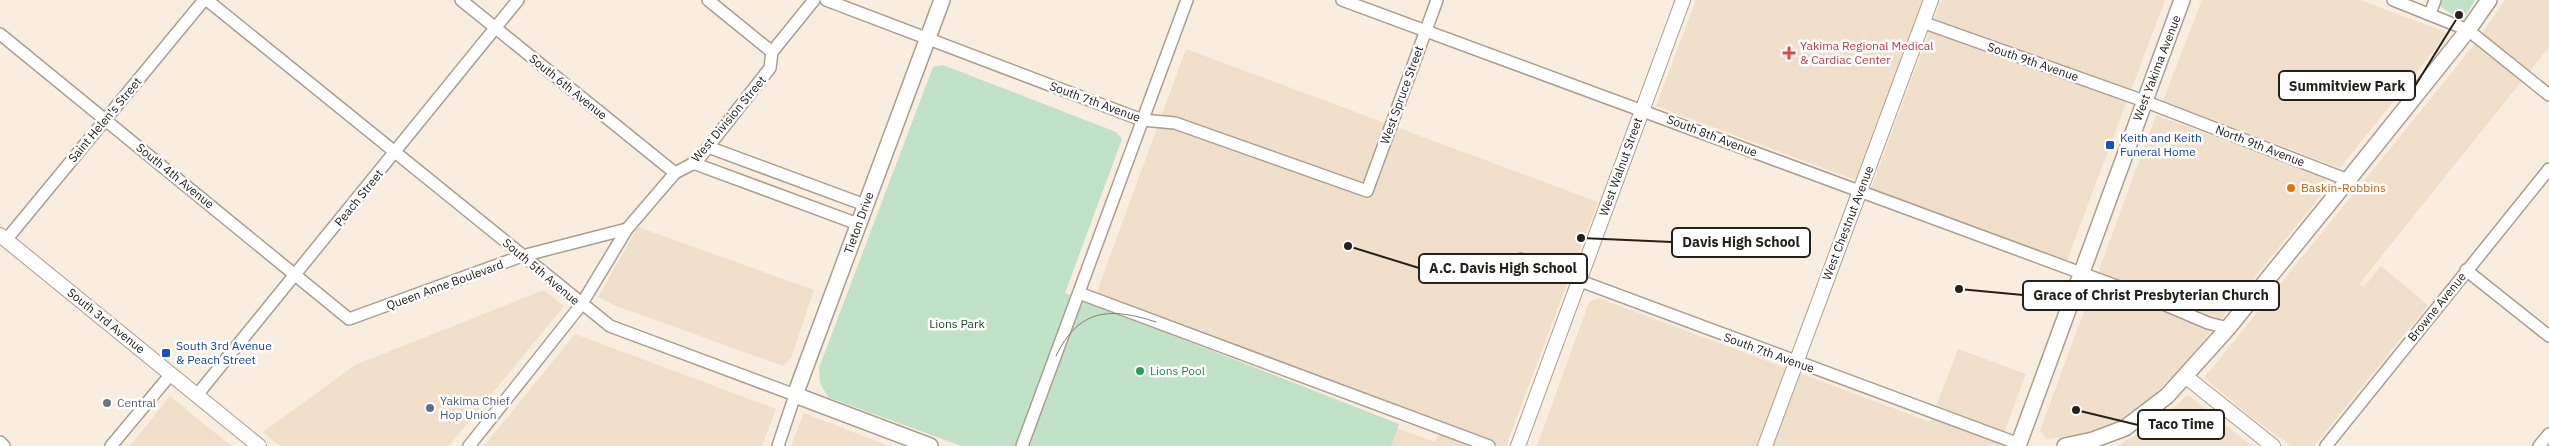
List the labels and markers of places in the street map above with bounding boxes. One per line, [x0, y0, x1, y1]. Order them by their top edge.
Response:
place label: Yakima Regional Medical & Cardiac Center [1800, 38, 1933, 67]
marker: Yakima Regional Medical & Cardiac Center [1782, 46, 1796, 60]
callout: Summitview Park [2279, 71, 2415, 100]
place label: Keith and Keith Funeral Home [2120, 130, 2202, 159]
marker: Keith and Keith Funeral Home [2104, 139, 2116, 151]
place label: Baskin-Robbins [2301, 180, 2386, 195]
marker: Baskin-Robbins [2285, 182, 2297, 194]
callout: Davis High School [1672, 228, 1810, 257]
callout: A.C. Davis High School [1419, 254, 1587, 283]
callout: Grace of Christ Presbyterian Church [2023, 281, 2279, 310]
place label: South 3rd Avenue & Peach Street [176, 338, 272, 367]
marker: South 3rd Avenue & Peach Street [160, 347, 172, 359]
place label: Lions Pool [1150, 363, 1205, 378]
marker: Lions Pool [1134, 365, 1146, 377]
place label: Yakima Chief Hop Union [440, 393, 510, 422]
place label: Central [117, 395, 156, 410]
marker: Central [101, 397, 113, 409]
marker: Yakima Chief Hop Union [424, 402, 436, 414]
callout: Taco Time [2138, 410, 2224, 439]

